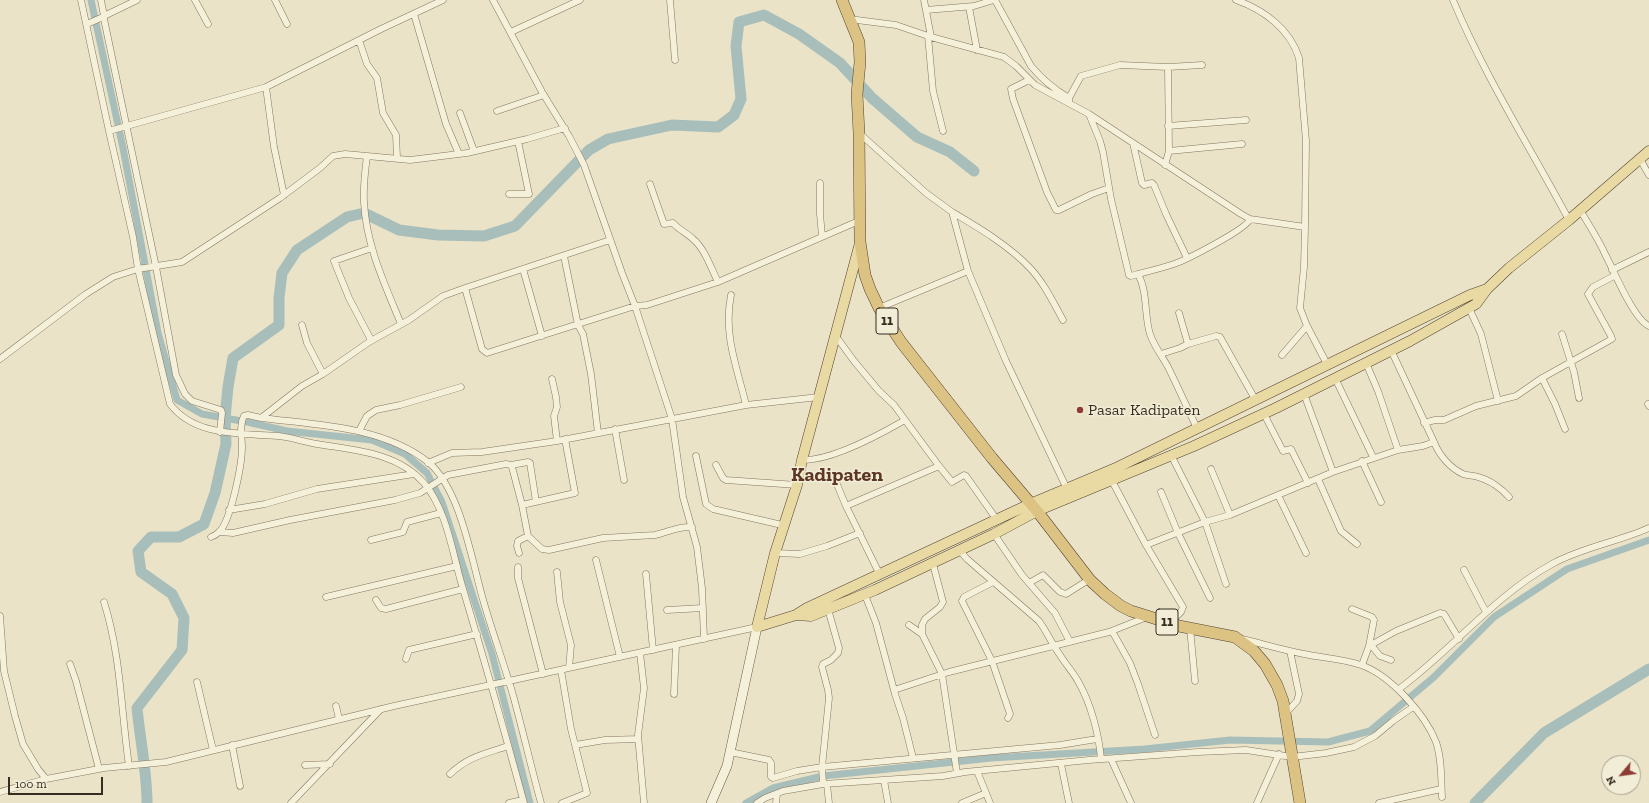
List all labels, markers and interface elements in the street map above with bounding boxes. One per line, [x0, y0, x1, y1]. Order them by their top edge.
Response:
road number: 11 [876, 308, 898, 334]
place label: Pasar Kadipaten [1088, 400, 1200, 420]
marker: Pasar Kadipaten [1075, 405, 1085, 415]
district label: Kadipaten [791, 463, 883, 487]
road number: 11 [1156, 609, 1178, 635]
north arrow [1601, 755, 1641, 795]
scale bar [10, 769, 105, 795]
text: N [1603, 774, 1619, 787]
text: 100 m [15, 777, 47, 791]

